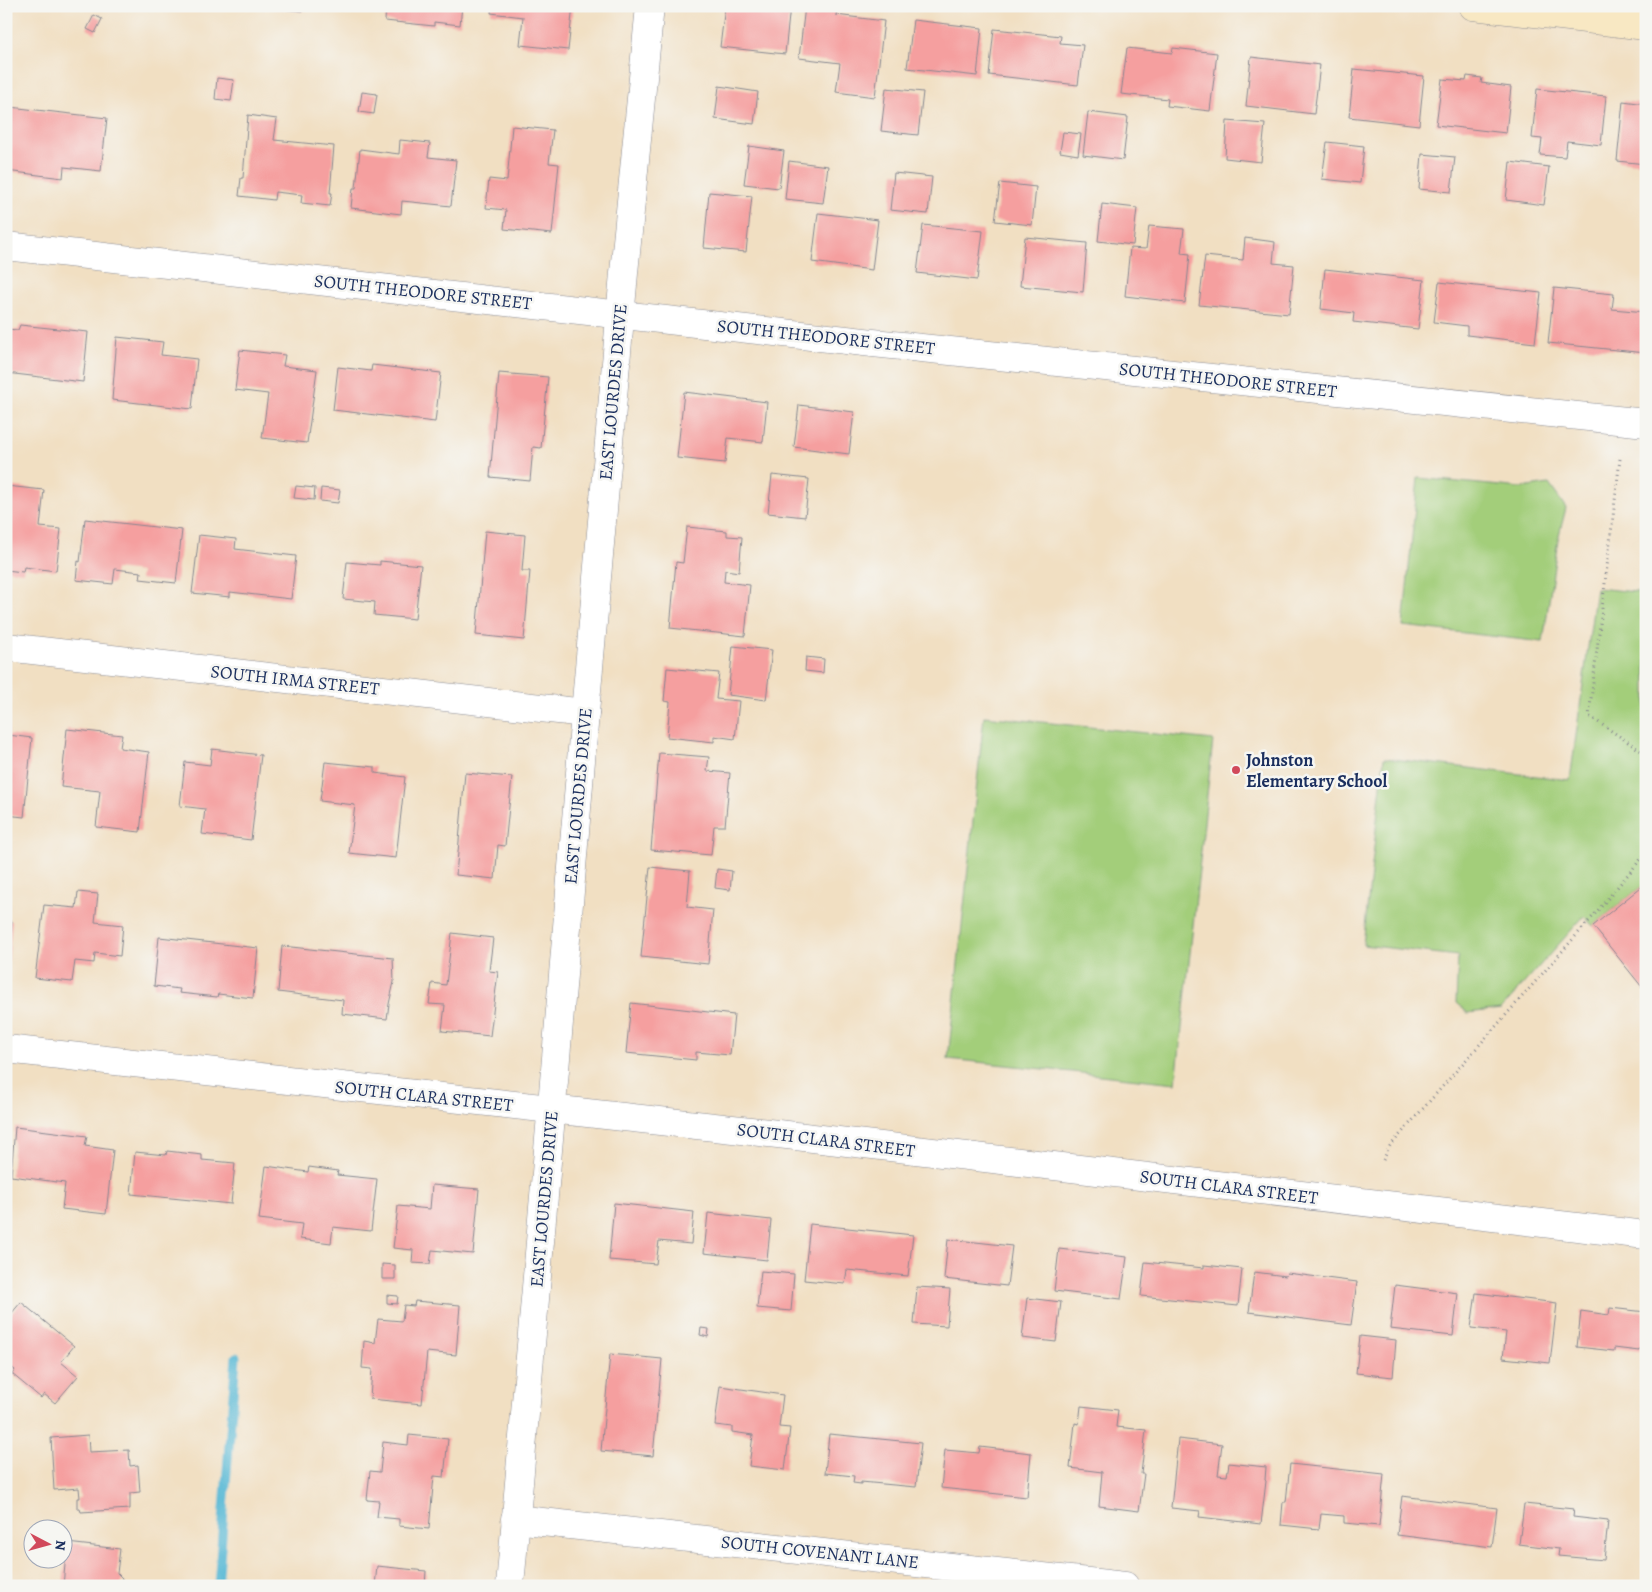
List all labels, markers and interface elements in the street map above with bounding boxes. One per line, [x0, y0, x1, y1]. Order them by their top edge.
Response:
street label: SOUTH THEODORE STREET [313, 269, 533, 315]
street label: EAST LOURDES DRIVE [593, 303, 633, 481]
street label: SOUTH THEODORE STREET [716, 314, 936, 360]
street label: SOUTH THEODORE STREET [1118, 357, 1338, 403]
street label: SOUTH IRMA STREET [209, 659, 381, 701]
street label: EAST LOURDES DRIVE [558, 707, 598, 885]
place label: Johnston Elementary School [1246, 748, 1388, 793]
marker: Johnston Elementary School [1230, 764, 1242, 776]
street label: SOUTH CLARA STREET [334, 1075, 514, 1117]
street label: EAST LOURDES DRIVE [524, 1110, 564, 1288]
street label: SOUTH CLARA STREET [736, 1117, 917, 1163]
street label: SOUTH CLARA STREET [1139, 1164, 1320, 1210]
north arrow [22, 1520, 72, 1570]
street label: SOUTH COVENANT LANE [720, 1530, 920, 1574]
text: N [50, 1539, 70, 1551]

